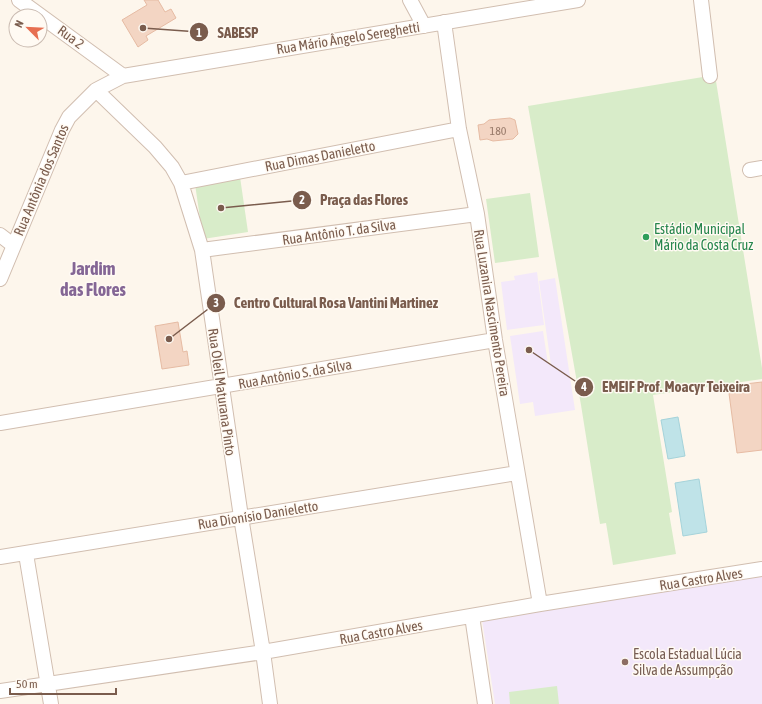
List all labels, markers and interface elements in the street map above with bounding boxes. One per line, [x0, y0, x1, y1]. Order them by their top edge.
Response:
north arrow [8, 8, 48, 48]
text: N [12, 19, 26, 29]
callout: SABESP [189, 19, 266, 46]
street label: Rua Mário Ângelo Sereghetti [275, 19, 421, 57]
street label: Rua 2 [55, 22, 87, 52]
text: SABESP [218, 24, 259, 41]
text: 1 [196, 26, 202, 40]
street label: Rua Antônia dos Santos [10, 122, 72, 238]
house number: 180 [490, 124, 507, 138]
street label: Rua Dimas Danieletto [264, 137, 376, 175]
callout: Praça das Flores [292, 187, 416, 214]
text: Praça das Flores [320, 191, 409, 208]
text: 2 [299, 193, 305, 207]
street label: Rua Antônio T. da Silva [281, 216, 397, 248]
place label: Estádio Municipal Mário da Costa Cruz [654, 221, 753, 253]
street label: Rua Luzanira Nascimento Pereira [471, 228, 513, 398]
marker: Estádio Municipal Mário da Costa Cruz [641, 232, 651, 242]
district label: Jardim das Flores [60, 258, 127, 300]
callout: Centro Cultural Rosa Vantini Martinez [206, 289, 446, 316]
text: Centro Cultural Rosa Vantini Martinez [234, 294, 439, 311]
text: 3 [213, 296, 219, 310]
street label: Rua Oleil Maturana Pinto [205, 327, 239, 457]
street label: Rua Antônio S. da Silva [237, 356, 353, 392]
callout: EMEIF Prof. Moacyr Teixeira [574, 374, 758, 401]
text: EMEIF Prof. Moacyr Teixeira [602, 378, 750, 395]
text: 4 [580, 380, 587, 394]
street label: Rua Dionísio Danieletto [197, 498, 319, 532]
street label: Rua Castro Alves [658, 565, 744, 593]
street label: Rua Castro Alves [338, 617, 424, 647]
place label: Escola Estadual Lúcia Silva de Assumpção [633, 646, 742, 678]
marker: Escola Estadual Lúcia Silva de Assumpção [620, 657, 630, 667]
scale bar [10, 670, 116, 696]
text: 50 m [16, 677, 38, 691]

